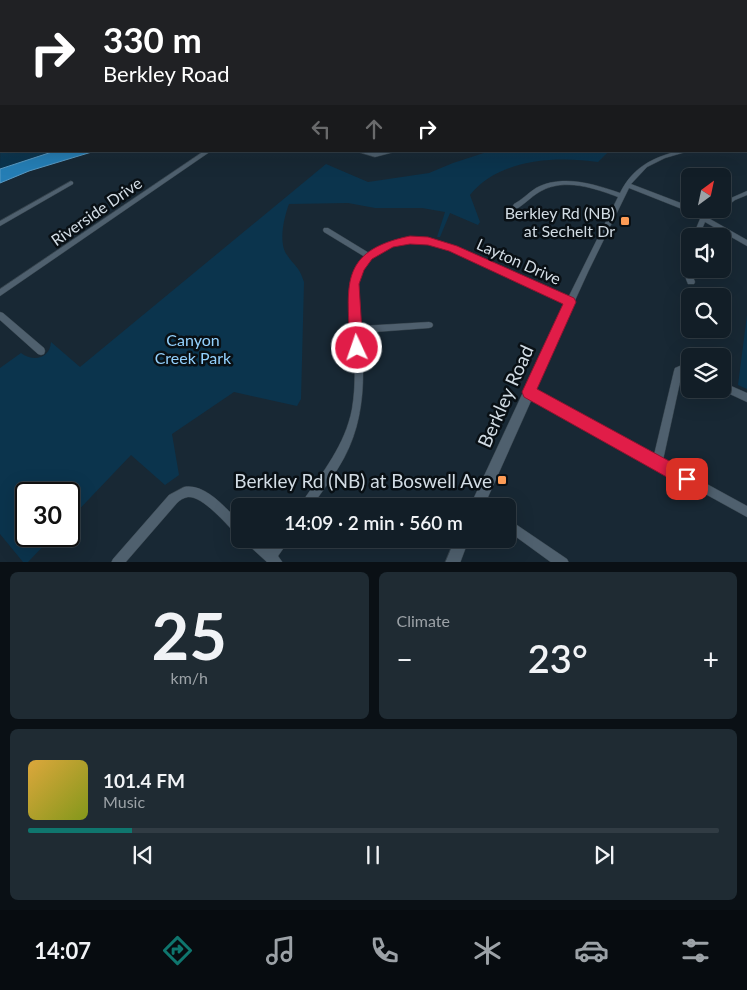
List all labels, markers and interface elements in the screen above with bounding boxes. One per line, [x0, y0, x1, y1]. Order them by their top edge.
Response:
text: 330 m [103, 18, 202, 60]
icon: right [20, 20, 85, 85]
text: Berkley Road [103, 60, 230, 87]
icon: left [307, 115, 335, 143]
icon: ahead [360, 115, 388, 143]
icon: right [413, 115, 441, 143]
north arrow [681, 168, 731, 218]
map controls [681, 168, 731, 398]
street label: Riverside Drive [47, 173, 145, 249]
place label: Berkley Rd (NB) at Sechelt Dr [505, 203, 615, 240]
marker: Berkley Rd (NB) at Sechelt Dr [619, 215, 631, 227]
button: sound [681, 228, 731, 278]
street label: Layton Drive [474, 234, 564, 288]
button: search [681, 288, 731, 338]
position arrow [330, 321, 382, 373]
park label: Canyon Creek Park [155, 330, 232, 367]
street label: Berkley Road [472, 341, 538, 451]
button: layers [681, 348, 731, 398]
pin [666, 458, 708, 500]
icon: arrive [673, 465, 701, 493]
place label: Berkley Rd (NB) at Boswell Ave [234, 469, 492, 492]
marker: Berkley Rd (NB) at Boswell Ave [496, 474, 508, 486]
speed limit sign: 30 [15, 482, 80, 547]
text: 14:09 · 2 min · 560 m [284, 511, 463, 534]
text: 25 [152, 596, 227, 674]
text: Climate [397, 611, 450, 630]
text: 23° [528, 635, 588, 681]
text: − [397, 642, 413, 676]
text: + [703, 642, 719, 676]
text: km/h [171, 668, 208, 687]
text: 101.4 FM [103, 769, 185, 792]
text: Music [103, 792, 145, 811]
icon: previous [129, 841, 157, 869]
icon: pause [359, 841, 387, 869]
icon: next [590, 841, 618, 869]
icon: directions [160, 933, 195, 968]
icon: music [263, 933, 298, 968]
icon: phone [367, 933, 402, 968]
icon: climate [470, 933, 505, 968]
icon: car [574, 933, 609, 968]
icon: filters [678, 933, 713, 968]
text: 14:07 [34, 937, 91, 964]

